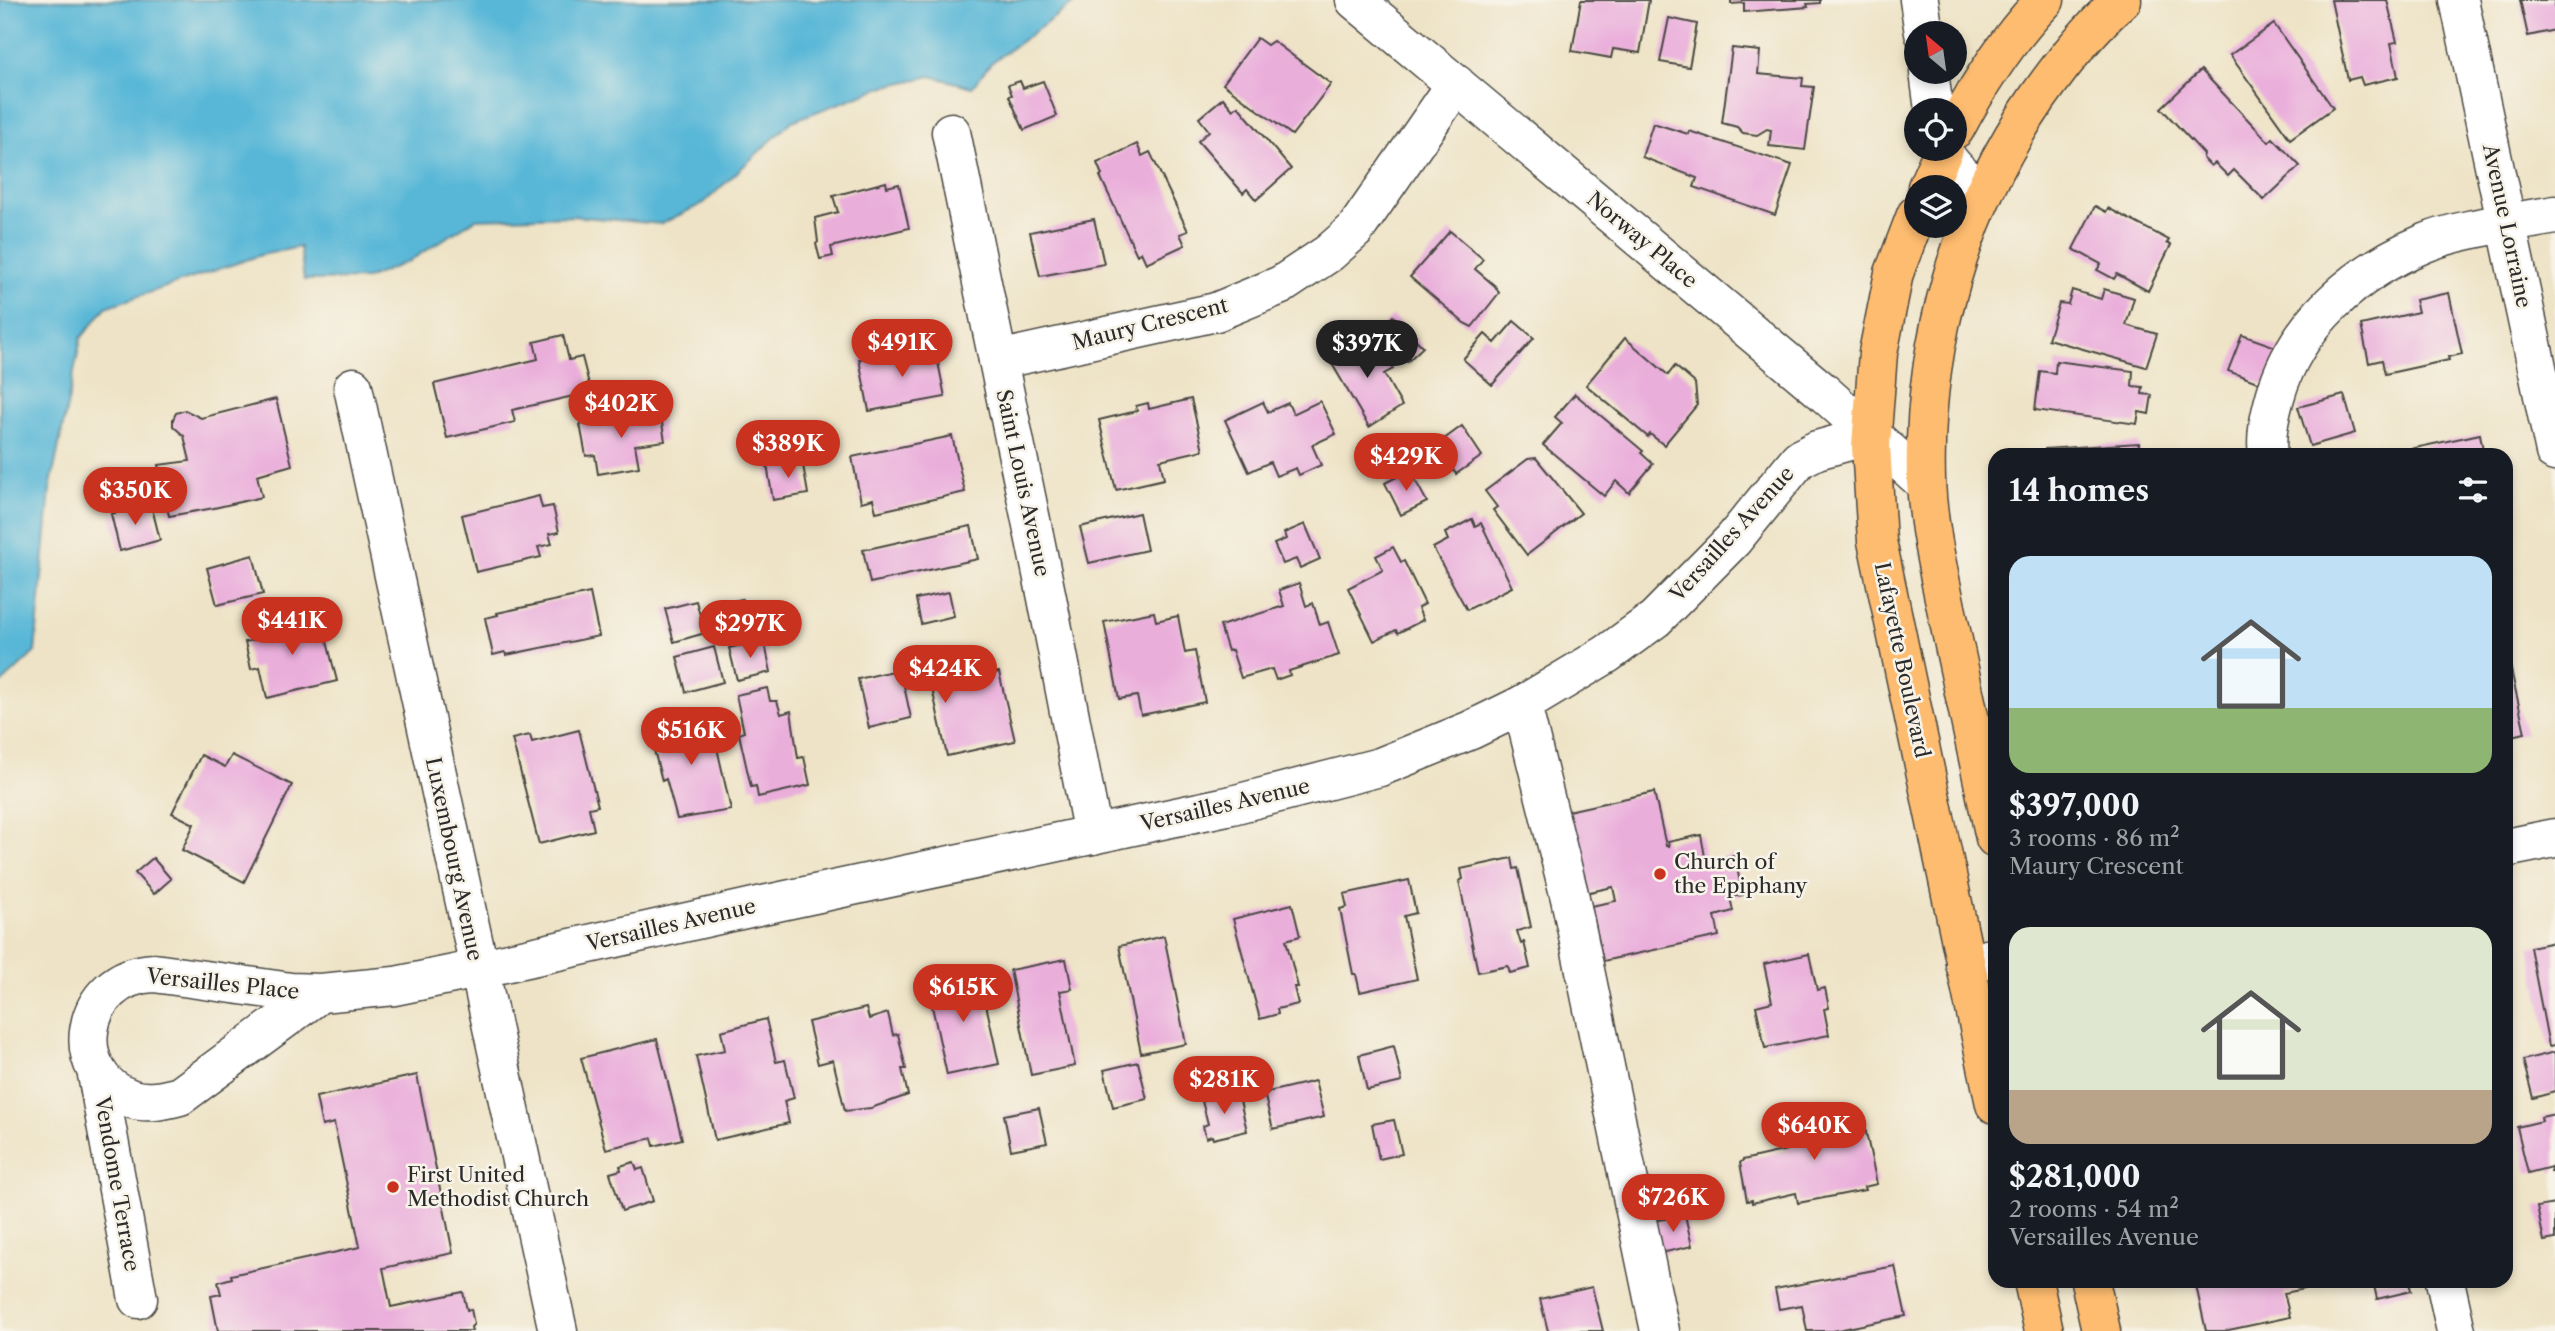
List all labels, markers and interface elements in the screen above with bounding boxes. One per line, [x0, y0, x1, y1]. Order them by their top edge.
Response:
north arrow [1904, 21, 1967, 84]
map controls [1904, 21, 1967, 238]
button: locate [1904, 98, 1967, 161]
street label: Avenue Lorraine [2478, 141, 2537, 310]
button: layers [1904, 175, 1967, 238]
street label: Norway Place [1582, 186, 1703, 293]
street label: Maury Crescent [1069, 292, 1231, 355]
pin: $491K [853, 320, 951, 379]
pin: $397K [1318, 320, 1416, 380]
text: $491K [868, 328, 936, 356]
text: $397K [1332, 329, 1402, 357]
pin: $402K [572, 380, 670, 440]
street label: Saint Louis Avenue [991, 387, 1056, 579]
text: $402K [584, 389, 658, 417]
pin: $389K [739, 420, 837, 480]
text: $389K [752, 429, 824, 457]
pin: $429K [1357, 434, 1455, 493]
text: $429K [1370, 442, 1442, 470]
street label: Versailles Avenue [1664, 461, 1799, 607]
pin: $350K [86, 468, 184, 527]
icon: filters [2454, 471, 2492, 509]
text: 14 homes [2009, 472, 2149, 509]
text: $350K [99, 476, 171, 504]
street label: Lafayette Boulevard [1870, 560, 1935, 760]
pin: $441K [243, 598, 341, 657]
pin: $297K [701, 600, 799, 660]
icon: home [2188, 601, 2314, 727]
text: $441K [258, 606, 326, 634]
text: $297K [715, 609, 785, 637]
pin: $424K [896, 646, 994, 705]
text: $424K [909, 654, 981, 682]
pin: $516K [642, 708, 740, 767]
text: $516K [657, 716, 725, 744]
street label: Luxembourg Avenue [421, 755, 488, 963]
street label: Versailles Avenue [1137, 773, 1312, 836]
text: $397,000 [2009, 787, 2140, 824]
text: 3 rooms · 86 m² [2009, 824, 2180, 852]
place label: Church of the Epiphany [1674, 849, 1808, 898]
text: Maury Crescent [2009, 852, 2184, 880]
marker: Church of the Epiphany [1652, 866, 1668, 882]
street label: Versailles Avenue [583, 893, 758, 956]
street label: Versailles Place [144, 963, 301, 1004]
pin: $615K [914, 964, 1012, 1024]
icon: home [2188, 972, 2314, 1098]
text: $615K [929, 973, 997, 1001]
pin: $281K [1175, 1056, 1273, 1116]
text: $281K [1189, 1065, 1259, 1093]
street label: Vendome Terrace [90, 1094, 145, 1273]
pin: $640K [1765, 1102, 1863, 1162]
text: $640K [1777, 1111, 1851, 1139]
text: $281,000 [2009, 1158, 2141, 1195]
place label: First United Methodist Church [407, 1162, 589, 1211]
pin: $726K [1624, 1174, 1722, 1234]
marker: First United Methodist Church [385, 1179, 401, 1195]
text: $726K [1638, 1183, 1708, 1211]
text: 2 rooms · 54 m² [2009, 1195, 2179, 1223]
text: Versailles Avenue [2009, 1223, 2199, 1251]

